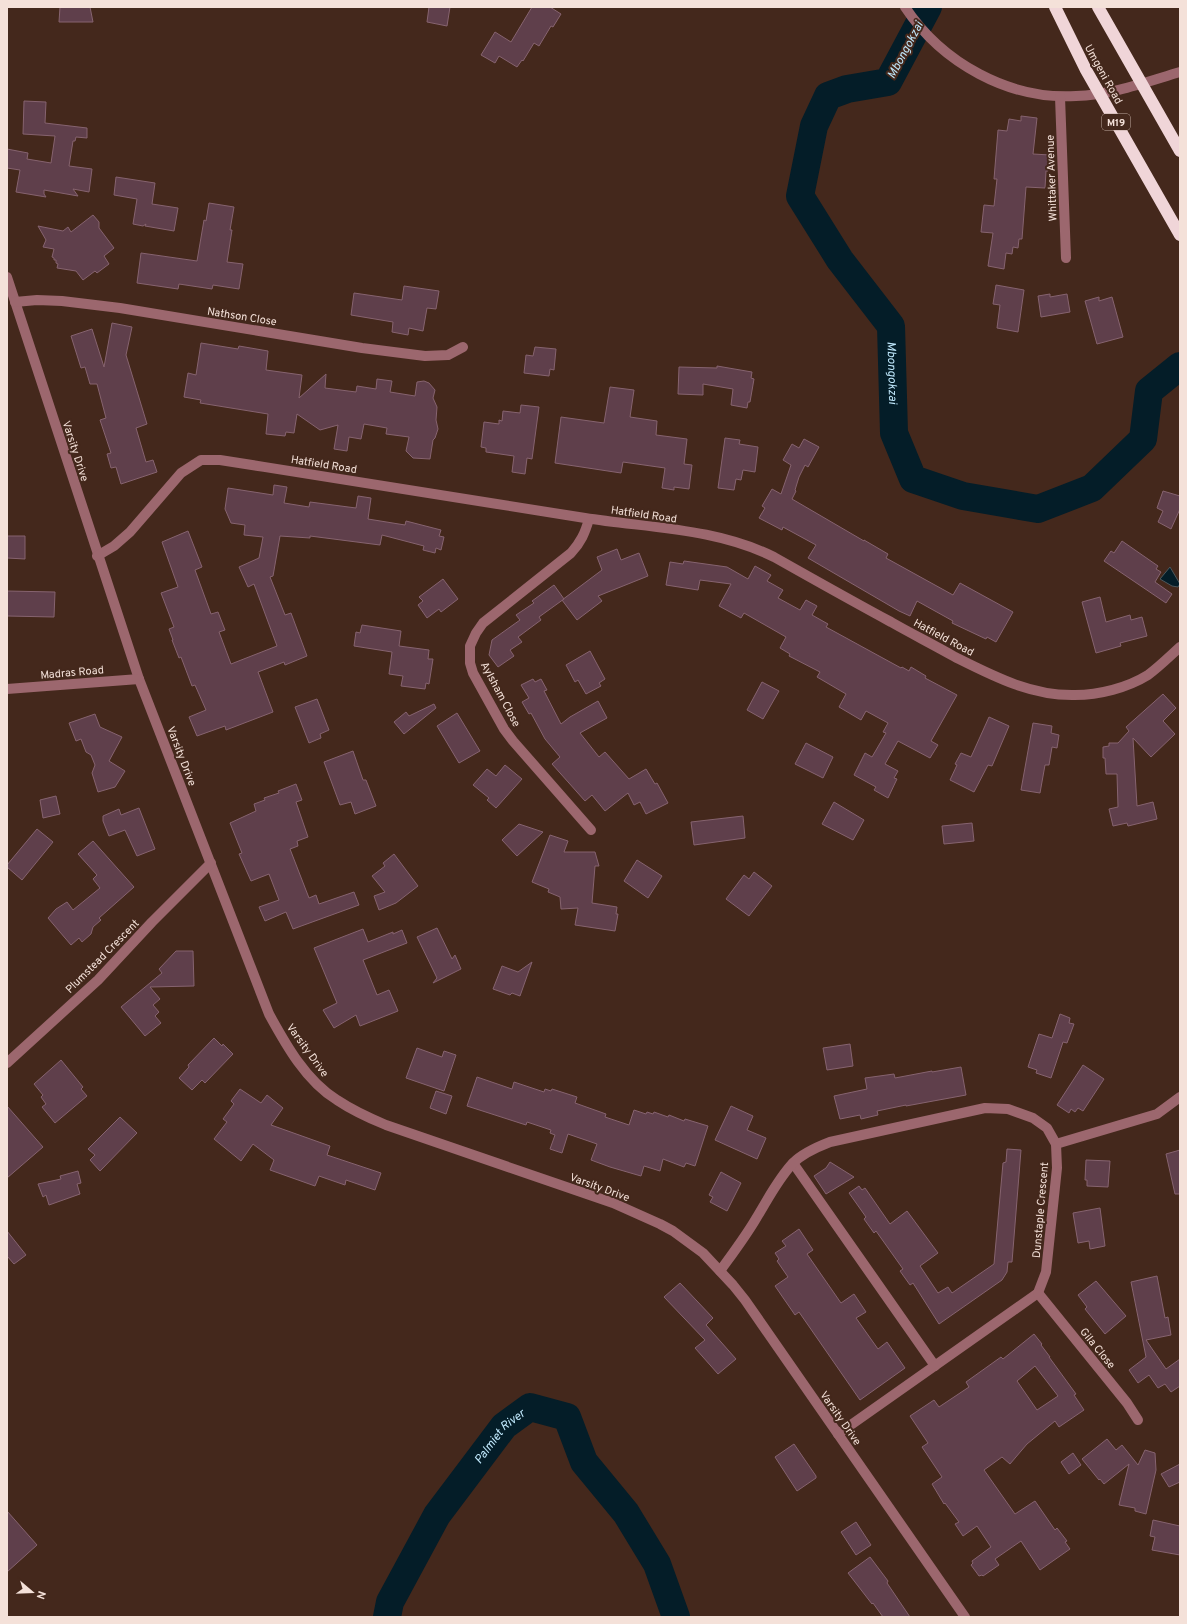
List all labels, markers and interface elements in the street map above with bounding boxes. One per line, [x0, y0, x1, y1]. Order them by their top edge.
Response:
water label: Mbongokzai [884, 18, 928, 82]
street label: Umgeni Road [1081, 42, 1125, 107]
road number: M19 [1102, 114, 1130, 130]
street label: Whittaker Avenue [1043, 134, 1061, 222]
street label: Nathson Close [206, 305, 278, 329]
water label: Mbongokzai [882, 341, 900, 405]
street label: Varsity Drive [59, 419, 91, 483]
street label: Hatfield Road [290, 453, 358, 477]
street label: Hatfield Road [610, 503, 678, 527]
street label: Hatfield Road [911, 616, 976, 660]
street label: Aylsham Close [477, 659, 523, 730]
street label: Madras Road [40, 663, 104, 683]
street label: Varsity Drive [163, 724, 199, 788]
street label: Plumstead Crescent [63, 917, 143, 997]
street label: Varsity Drive [283, 1021, 331, 1080]
street label: Dunstaple Crescent [1030, 1161, 1052, 1259]
street label: Varsity Drive [568, 1171, 632, 1205]
street label: Gila Close [1076, 1325, 1118, 1372]
street label: Varsity Drive [816, 1389, 864, 1448]
water label: Palmiet River [471, 1405, 530, 1468]
north arrow [12, 1572, 52, 1612]
text: N [33, 1589, 48, 1601]

